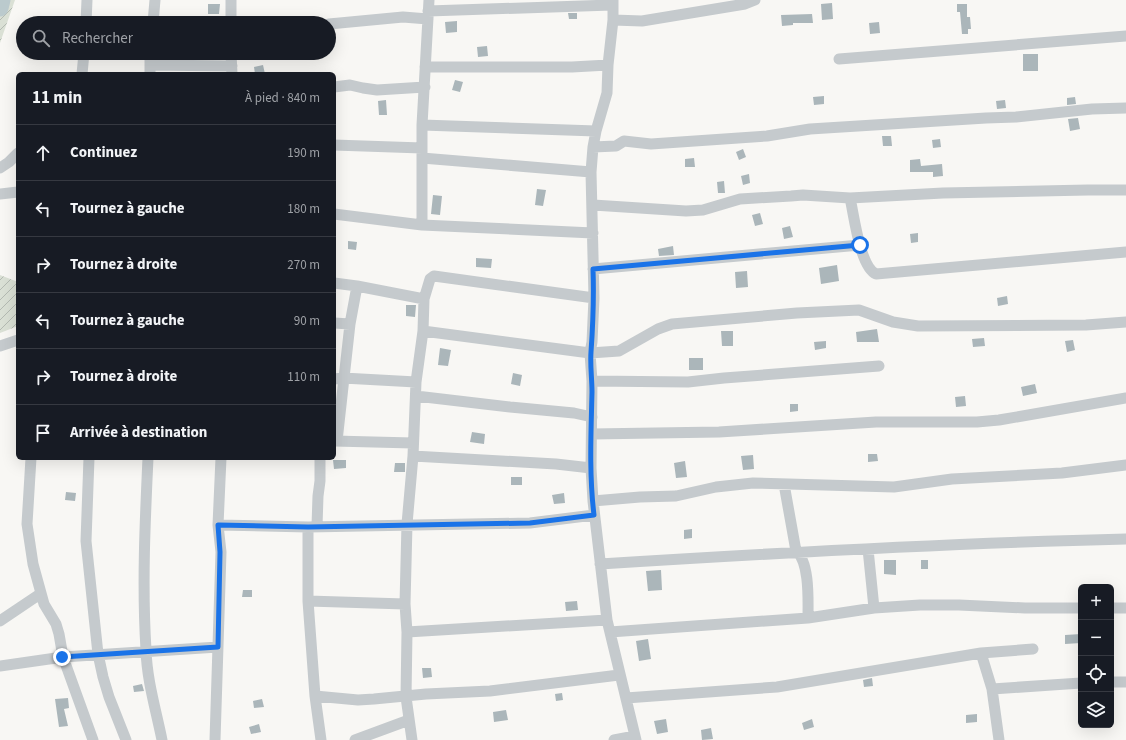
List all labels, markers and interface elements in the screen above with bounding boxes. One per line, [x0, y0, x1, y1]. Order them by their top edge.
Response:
search box [16, 16, 336, 60]
icon: search [30, 27, 52, 49]
text: Rechercher [62, 28, 133, 49]
text: 11 min [32, 86, 82, 110]
text: À pied · 840 m [245, 89, 320, 107]
icon: ahead [32, 142, 54, 164]
text: Continuez [70, 142, 137, 163]
text: 190 m [287, 144, 320, 162]
icon: left [32, 198, 54, 220]
text: Tournez à gauche [70, 198, 185, 219]
text: 180 m [287, 200, 320, 218]
route start [851, 236, 869, 254]
icon: right [32, 254, 54, 276]
text: Tournez à droite [70, 254, 177, 275]
text: 270 m [287, 256, 320, 274]
icon: left [32, 310, 54, 332]
text: Tournez à gauche [70, 310, 185, 331]
text: 90 m [294, 312, 320, 330]
icon: right [32, 366, 54, 388]
text: Tournez à droite [70, 366, 177, 387]
text: 110 m [287, 368, 320, 386]
icon: arrive [32, 422, 54, 444]
text: Arrivée à destination [70, 422, 207, 443]
map controls [1078, 584, 1114, 728]
button: + [1078, 584, 1114, 620]
button: − [1078, 620, 1114, 656]
route end [53, 648, 71, 666]
button: locate [1078, 656, 1114, 692]
button: layers [1078, 692, 1114, 728]

